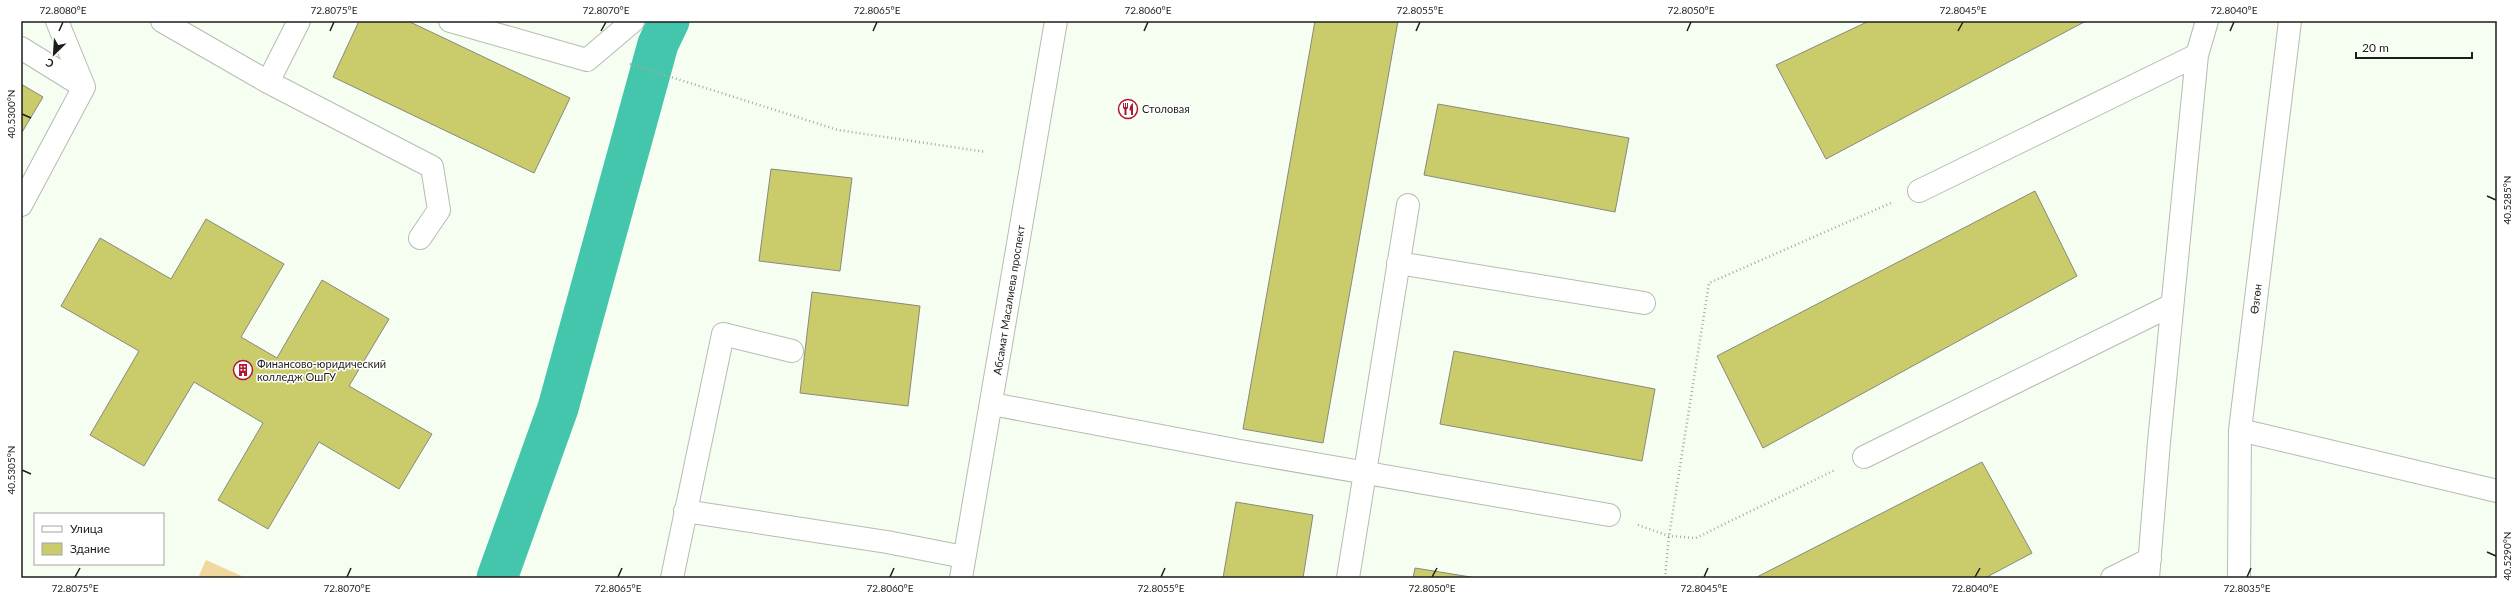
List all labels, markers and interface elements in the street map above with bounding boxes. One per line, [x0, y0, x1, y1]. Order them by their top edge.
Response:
text: 72.8080°E [39, 4, 87, 16]
text: 72.8075°E [310, 4, 358, 16]
text: 72.8070°E [582, 4, 630, 16]
text: 72.8065°E [853, 4, 901, 16]
text: 72.8060°E [1124, 4, 1172, 16]
text: 72.8055°E [1396, 4, 1444, 16]
text: 72.8050°E [1667, 4, 1715, 16]
text: 72.8045°E [1939, 4, 1987, 16]
text: 72.8040°E [2210, 4, 2258, 16]
north arrow [34, 34, 74, 74]
scale bar [2356, 34, 2472, 60]
text: 20 m [2362, 40, 2389, 55]
text: С [43, 56, 56, 71]
text: 40.5300°N [5, 90, 17, 138]
restaurant icon: Столовая [1117, 98, 1139, 120]
place label: Столовая [1142, 102, 1190, 115]
text: 40.5285°N [2501, 176, 2513, 224]
street label: Абсамат Масалиева проспект [990, 224, 1027, 376]
street label: Өзгөн [2247, 283, 2264, 315]
place label: Финансово-юридический колледж ОшГУ [257, 357, 386, 383]
building icon: Финансово-юридический колледж ОшГУ [232, 359, 254, 381]
text: 40.5305°N [5, 446, 17, 494]
legend [34, 513, 164, 565]
text: Улица [70, 521, 103, 536]
text: 40.5290°N [2501, 532, 2513, 580]
text: Здание [70, 541, 110, 556]
text: 72.8075°E [51, 582, 99, 594]
text: 72.8070°E [323, 582, 371, 594]
text: 72.8065°E [594, 582, 642, 594]
text: 72.8060°E [866, 582, 914, 594]
text: 72.8055°E [1137, 582, 1185, 594]
text: 72.8050°E [1408, 582, 1456, 594]
text: 72.8045°E [1680, 582, 1728, 594]
text: 72.8040°E [1951, 582, 1999, 594]
text: 72.8035°E [2223, 582, 2271, 594]

